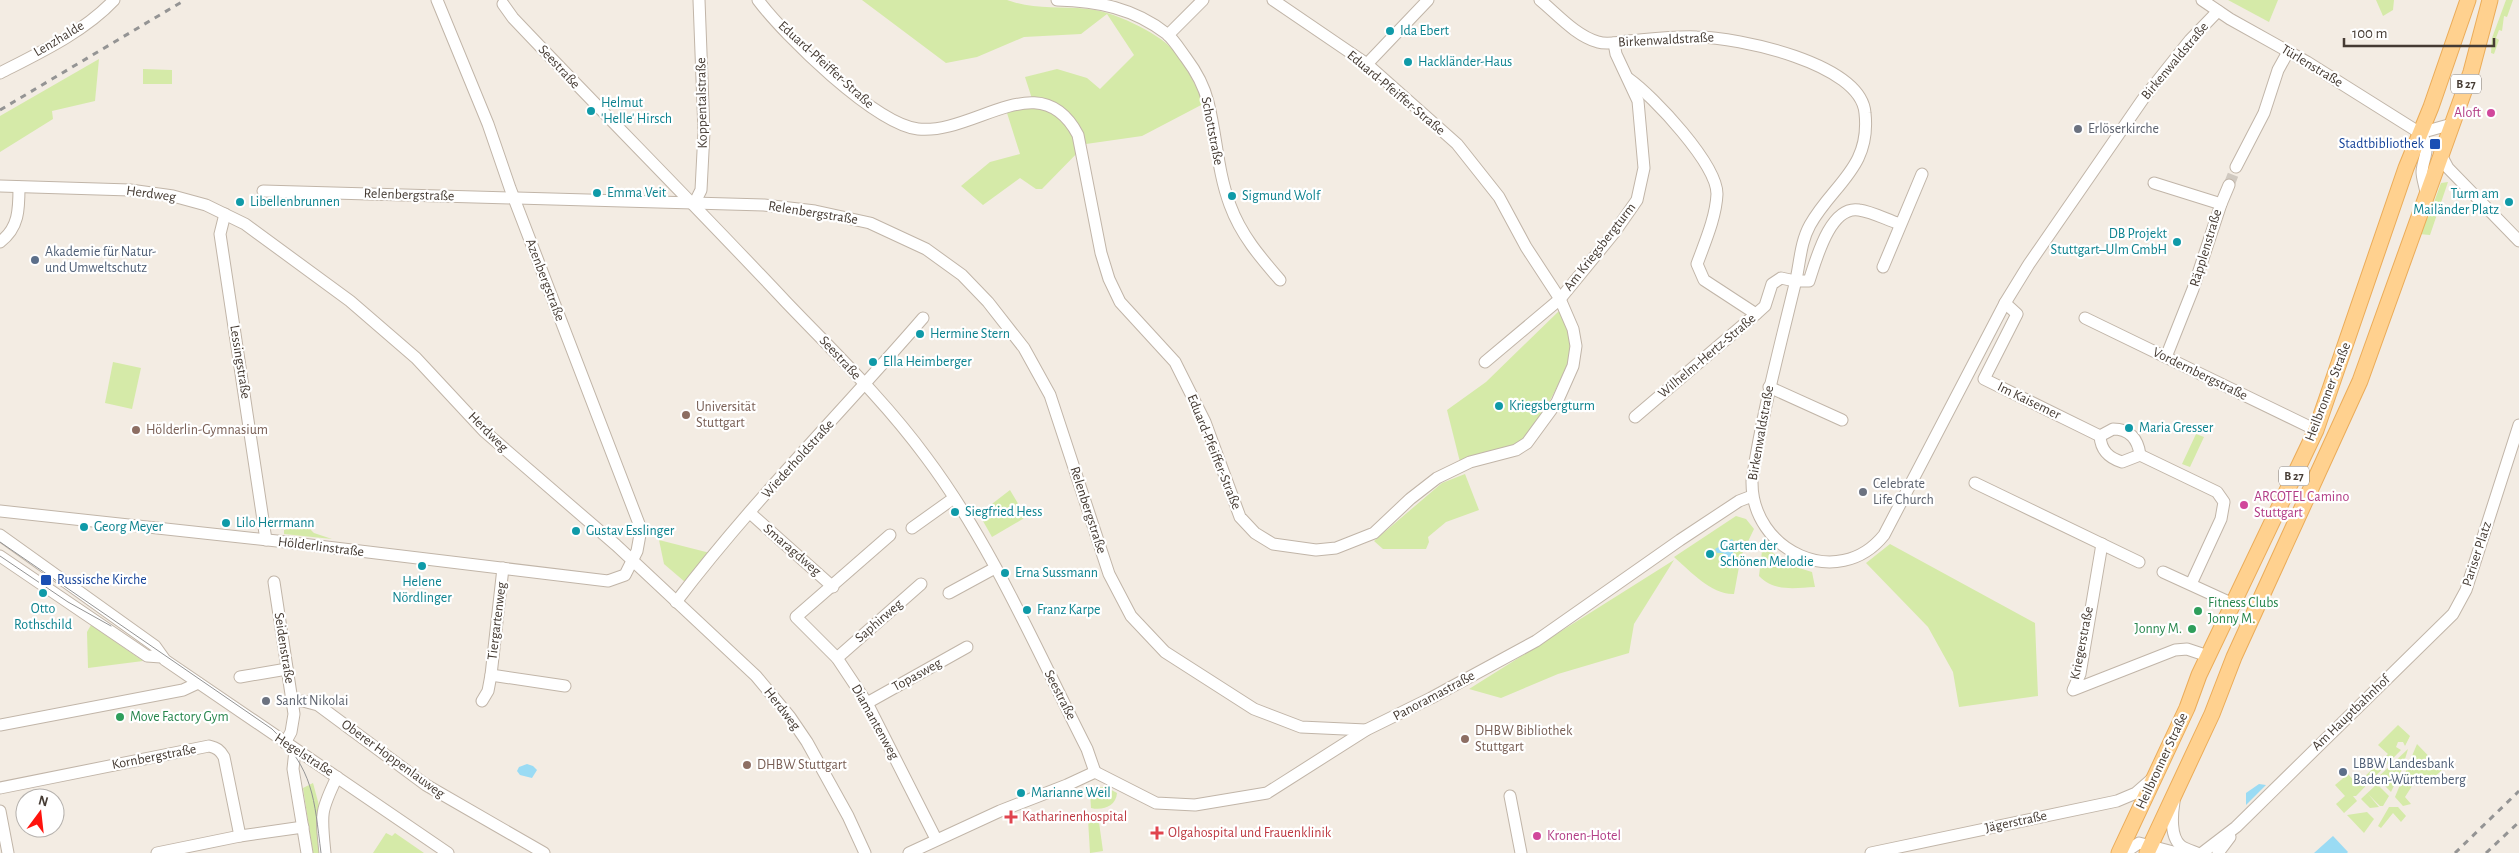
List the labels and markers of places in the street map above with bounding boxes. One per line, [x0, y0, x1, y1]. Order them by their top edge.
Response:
place label: Ida Ebert [1400, 24, 1449, 38]
marker: Ida Ebert [1384, 25, 1396, 37]
place label: Hackländer-Haus [1418, 55, 1512, 69]
marker: Hackländer-Haus [1402, 56, 1414, 68]
place label: Helmut 'Helle' Hirsch [601, 96, 672, 126]
marker: Helmut 'Helle' Hirsch [585, 105, 597, 117]
place label: Aloft [2454, 106, 2482, 120]
marker: Aloft [2485, 107, 2497, 119]
place label: Erlöserkirche [2088, 122, 2159, 136]
marker: Erlöserkirche [2072, 123, 2084, 135]
place label: Stadtbibliothek [2339, 137, 2425, 151]
marker: Stadtbibliothek [2428, 137, 2442, 151]
place label: Emma Veit [607, 186, 667, 200]
marker: Emma Veit [591, 187, 603, 199]
place label: Turm am Mailänder Platz [2413, 187, 2499, 217]
place label: Sigmund Wolf [1242, 189, 1321, 203]
marker: Sigmund Wolf [1226, 190, 1238, 202]
place label: Libellenbrunnen [250, 195, 340, 209]
marker: Libellenbrunnen [234, 196, 246, 208]
marker: Turm am Mailänder Platz [2503, 196, 2515, 208]
place label: DB Projekt Stuttgart–Ulm GmbH [2051, 227, 2168, 257]
marker: DB Projekt Stuttgart–Ulm GmbH [2171, 236, 2183, 248]
place label: Akademie für Natur- und Umweltschutz [45, 245, 156, 275]
marker: Akademie für Natur- und Umweltschutz [29, 254, 41, 266]
place label: Hermine Stern [930, 327, 1010, 341]
marker: Hermine Stern [914, 328, 926, 340]
place label: Ella Heimberger [883, 355, 972, 369]
marker: Ella Heimberger [867, 356, 879, 368]
place label: Kriegsbergturm [1509, 399, 1595, 413]
place label: Universität Stuttgart [696, 400, 756, 430]
marker: Kriegsbergturm [1493, 400, 1505, 412]
marker: Universität Stuttgart [680, 409, 692, 421]
place label: Maria Gresser [2139, 421, 2214, 435]
marker: Maria Gresser [2123, 422, 2135, 434]
place label: Hölderlin-Gymnasium [146, 423, 268, 437]
marker: Hölderlin-Gymnasium [130, 424, 142, 436]
place label: Celebrate Life Church [1873, 477, 1934, 507]
marker: Celebrate Life Church [1857, 486, 1869, 498]
place label: ARCOTEL Camino Stuttgart [2254, 490, 2349, 520]
marker: ARCOTEL Camino Stuttgart [2238, 499, 2250, 511]
place label: Siegfried Hess [965, 505, 1042, 519]
marker: Siegfried Hess [949, 506, 961, 518]
place label: Lilo Herrmann [236, 516, 314, 530]
marker: Lilo Herrmann [220, 517, 232, 529]
place label: Georg Meyer [94, 520, 163, 534]
marker: Georg Meyer [78, 521, 90, 533]
place label: Gustav Esslinger [586, 524, 675, 538]
marker: Gustav Esslinger [570, 525, 582, 537]
place label: Garten der Schönen Melodie [1720, 539, 1814, 569]
marker: Garten der Schönen Melodie [1704, 548, 1716, 560]
marker: Helene Nördlinger [416, 560, 428, 572]
place label: Erna Sussmann [1015, 566, 1098, 580]
marker: Erna Sussmann [999, 567, 1011, 579]
marker: Russische Kirche [39, 573, 53, 587]
place label: Russische Kirche [57, 573, 147, 587]
place label: Helene Nördlinger [392, 575, 452, 605]
marker: Otto Rothschild [37, 587, 49, 599]
place label: Fitness Clubs Jonny M. [2208, 596, 2279, 626]
place label: Otto Rothschild [14, 602, 72, 632]
place label: Franz Karpe [1037, 603, 1101, 617]
marker: Franz Karpe [1021, 604, 1033, 616]
marker: Fitness Clubs Jonny M. [2192, 605, 2204, 617]
place label: Jonny M. [2135, 622, 2182, 636]
marker: Jonny M. [2186, 623, 2198, 635]
place label: Sankt Nikolai [276, 694, 348, 708]
marker: Sankt Nikolai [260, 695, 272, 707]
place label: Move Factory Gym [130, 710, 229, 724]
marker: Move Factory Gym [114, 711, 126, 723]
place label: DHBW Bibliothek Stuttgart [1475, 724, 1573, 754]
marker: DHBW Bibliothek Stuttgart [1459, 733, 1471, 745]
place label: LBBW Landesbank Baden-Württemberg [2353, 757, 2466, 787]
place label: DHBW Stuttgart [757, 758, 847, 772]
marker: DHBW Stuttgart [741, 759, 753, 771]
marker: LBBW Landesbank Baden-Württemberg [2337, 766, 2349, 778]
place label: Marianne Weil [1031, 786, 1111, 800]
marker: Marianne Weil [1015, 787, 1027, 799]
marker: Katharinenhospital [1004, 810, 1018, 824]
place label: Katharinenhospital [1022, 810, 1127, 824]
marker: Olgahospital und Frauenklinik [1150, 826, 1164, 840]
place label: Olgahospital und Frauenklinik [1168, 826, 1332, 840]
place label: Kronen-Hotel [1547, 829, 1621, 843]
marker: Kronen-Hotel [1531, 830, 1543, 842]

